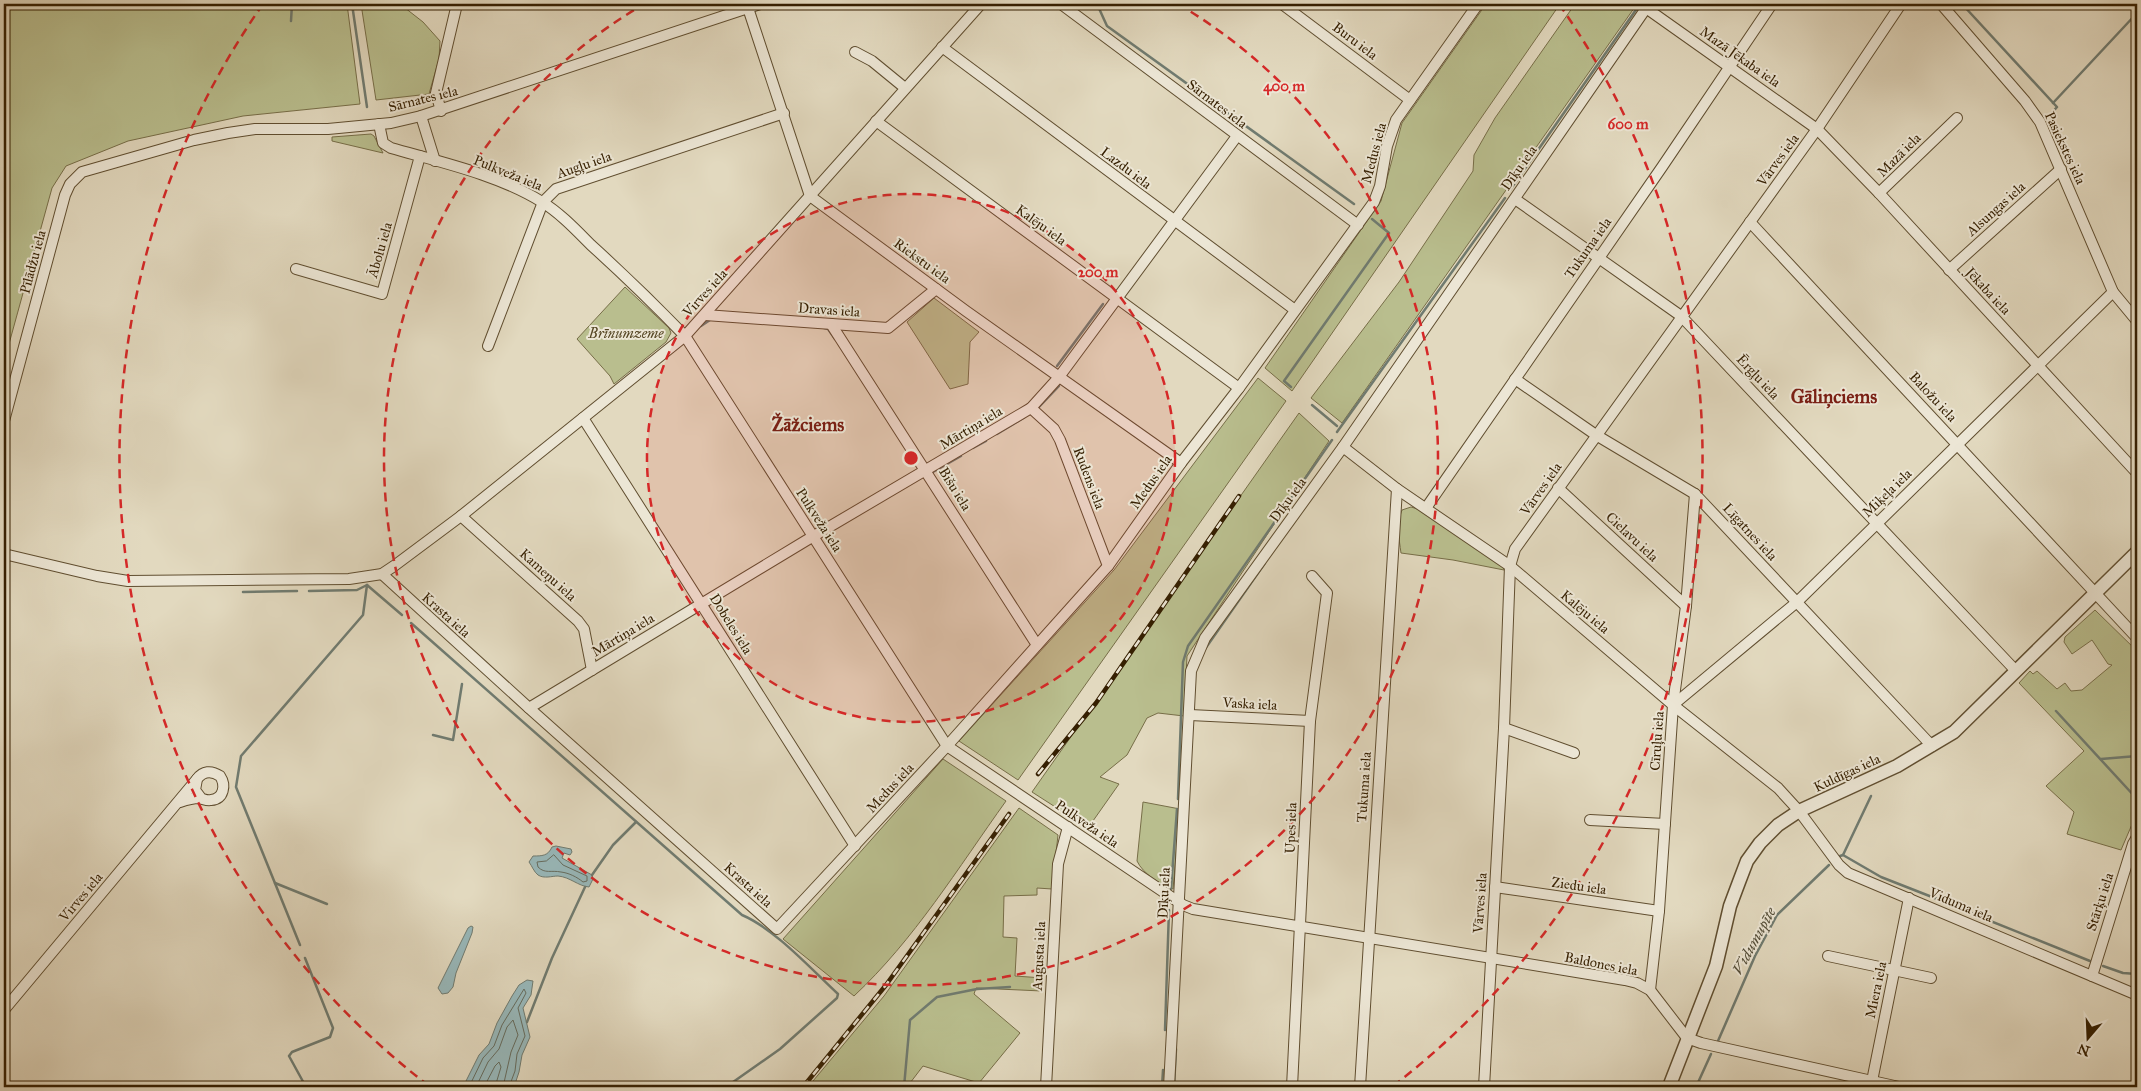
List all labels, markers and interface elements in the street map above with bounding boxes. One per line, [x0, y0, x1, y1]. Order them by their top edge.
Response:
street label: Buru iela [1329, 19, 1381, 63]
street label: Mazā Jēkaba iela [1696, 23, 1784, 92]
street label: Sārnates iela [1184, 76, 1251, 132]
text: 400 m [1263, 77, 1305, 96]
street label: Sārnates iela [387, 82, 460, 116]
street label: Pasiekstes iela [2041, 109, 2089, 187]
text: 600 m [1608, 115, 1649, 133]
street label: Medus iela [1358, 121, 1390, 185]
street label: Mazā iela [1874, 129, 1925, 180]
street label: Vārves iela [1753, 130, 1803, 190]
street label: Dīķu iela [1497, 142, 1541, 194]
street label: Lazdu iela [1097, 143, 1155, 193]
street label: Augļu iela [553, 148, 614, 183]
street label: Pulkveža iela [471, 151, 545, 195]
street label: Alsungas iela [1962, 178, 2029, 240]
street label: Kalēju iela [1012, 201, 1070, 249]
street label: Tukuma iela [1561, 214, 1615, 282]
street label: Ābolu iela [364, 220, 396, 281]
street label: Pīlādžu iela [16, 228, 50, 296]
street label: Riekstu iela [890, 235, 954, 287]
street label: Jēkaba iela [1960, 262, 2014, 319]
text: 200 m [1078, 263, 1119, 281]
street label: Virves iela [678, 265, 731, 321]
street label: Dravas iela [797, 299, 861, 321]
park label: Brīnumzeme [588, 325, 664, 342]
street label: Ērgļu iela [1733, 351, 1783, 403]
street label: Baložu iela [1906, 368, 1961, 426]
district label: Gāliņciems [1791, 385, 1877, 409]
street label: Mārtiņa iela [937, 403, 1006, 453]
district label: Žāžciems [772, 412, 844, 436]
street label: Rudens iela [1069, 445, 1109, 511]
centre of rings [902, 449, 920, 467]
street label: Medus iela [1126, 452, 1176, 512]
street label: Vārves iela [1516, 459, 1565, 519]
street label: Bišu iela [935, 464, 975, 514]
street label: Miķeļa iela [1859, 465, 1915, 521]
street label: Dīķu iela [1266, 474, 1310, 526]
street label: Pulkveža iela [792, 485, 846, 555]
street label: Līgatnes iela [1719, 500, 1781, 564]
street label: Cielavu iela [1602, 509, 1662, 566]
street label: Kameņu iela [516, 545, 580, 605]
street label: Kalēju iela [1557, 587, 1613, 637]
street label: Krasta iela [418, 589, 474, 641]
street label: Dobeles iela [706, 591, 756, 657]
street label: Mārtiņa iela [589, 610, 658, 660]
street label: Vaska iela [1221, 694, 1278, 714]
street label: Cīruļu iela [1646, 711, 1668, 771]
street label: Kuldīgas iela [1811, 750, 1883, 796]
street label: Tukuma iela [1353, 751, 1375, 823]
street label: Medus iela [863, 759, 917, 816]
street label: Pulkveža iela [1052, 797, 1122, 851]
street label: Upes iela [1282, 802, 1300, 854]
street label: Krasta iela [720, 859, 776, 911]
street label: Dīķu iela [1154, 867, 1174, 919]
street label: Virves iela [55, 869, 106, 926]
street label: Stārķu iela [2083, 871, 2117, 933]
street label: Vārves iela [1469, 872, 1491, 935]
street label: Ziedu iela [1550, 874, 1608, 898]
street label: Viduma iela [1925, 883, 1996, 926]
water label: Vidumupīte [1728, 904, 1781, 978]
street label: Augusta iela [1029, 921, 1049, 992]
street label: Baldones iela [1563, 949, 1639, 979]
street label: Miera iela [1862, 960, 1890, 1020]
north arrow [2064, 1014, 2114, 1064]
text: N [2075, 1040, 2092, 1060]

